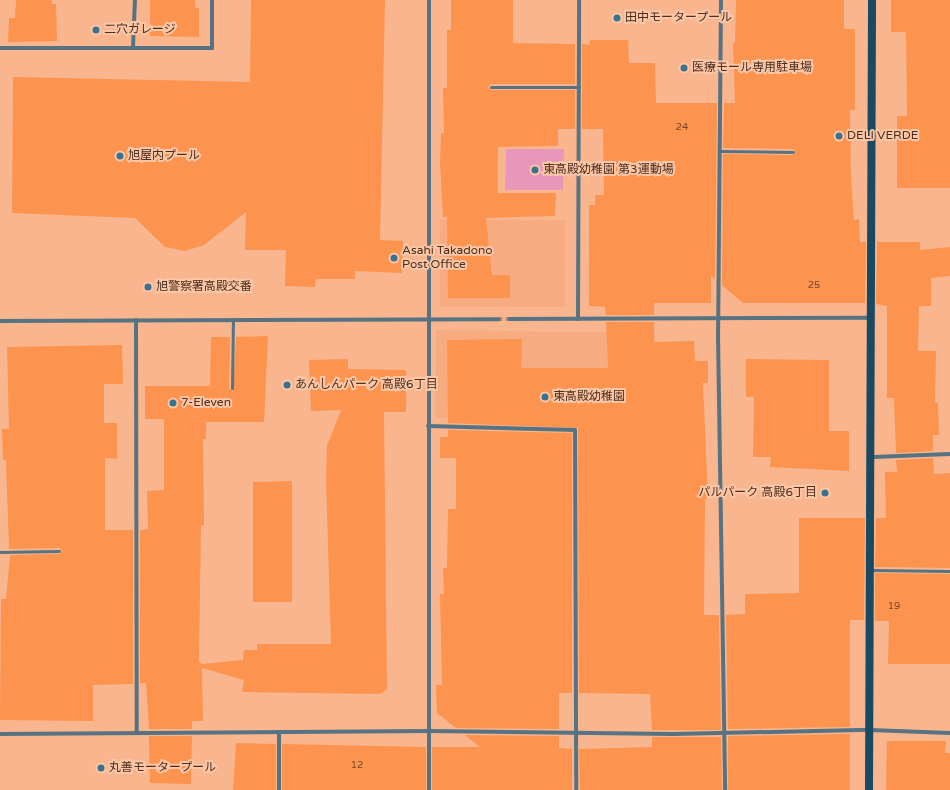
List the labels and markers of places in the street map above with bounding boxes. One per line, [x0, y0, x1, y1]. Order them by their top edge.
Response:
place label: 田中モータープール [625, 11, 733, 25]
marker: 田中モータープール [612, 13, 622, 23]
place label: 二穴ガレージ [104, 23, 176, 37]
marker: 二穴ガレージ [91, 25, 101, 35]
place label: 医療モール専用駐車場 [692, 61, 812, 75]
marker: 医療モール専用駐車場 [679, 63, 689, 73]
place label: DELI VERDE [847, 129, 918, 143]
marker: DELI VERDE [834, 131, 844, 141]
place label: 旭屋内プール [128, 149, 200, 163]
marker: 旭屋内プール [115, 151, 125, 161]
place label: 東高殿幼稚園 第3運動場 [543, 163, 674, 177]
marker: 東高殿幼稚園 第3運動場 [530, 165, 540, 175]
place label: Asahi Takadono Post Office [402, 244, 493, 272]
marker: Asahi Takadono Post Office [389, 253, 399, 263]
place label: 旭警察署高殿交番 [156, 280, 252, 294]
marker: 旭警察署高殿交番 [143, 282, 153, 292]
place label: あんしんパーク 高殿6丁目 [295, 378, 438, 392]
marker: あんしんパーク 高殿6丁目 [282, 380, 292, 390]
place label: 東高殿幼稚園 [553, 390, 625, 404]
marker: 東高殿幼稚園 [540, 392, 550, 402]
place label: 7-Eleven [181, 396, 231, 410]
marker: 7-Eleven [168, 398, 178, 408]
place label: パルパーク 高殿6丁目 [698, 486, 817, 500]
marker: パルパーク 高殿6丁目 [820, 488, 830, 498]
place label: 丸善モータープール [109, 761, 217, 775]
marker: 丸善モータープール [96, 763, 106, 773]

